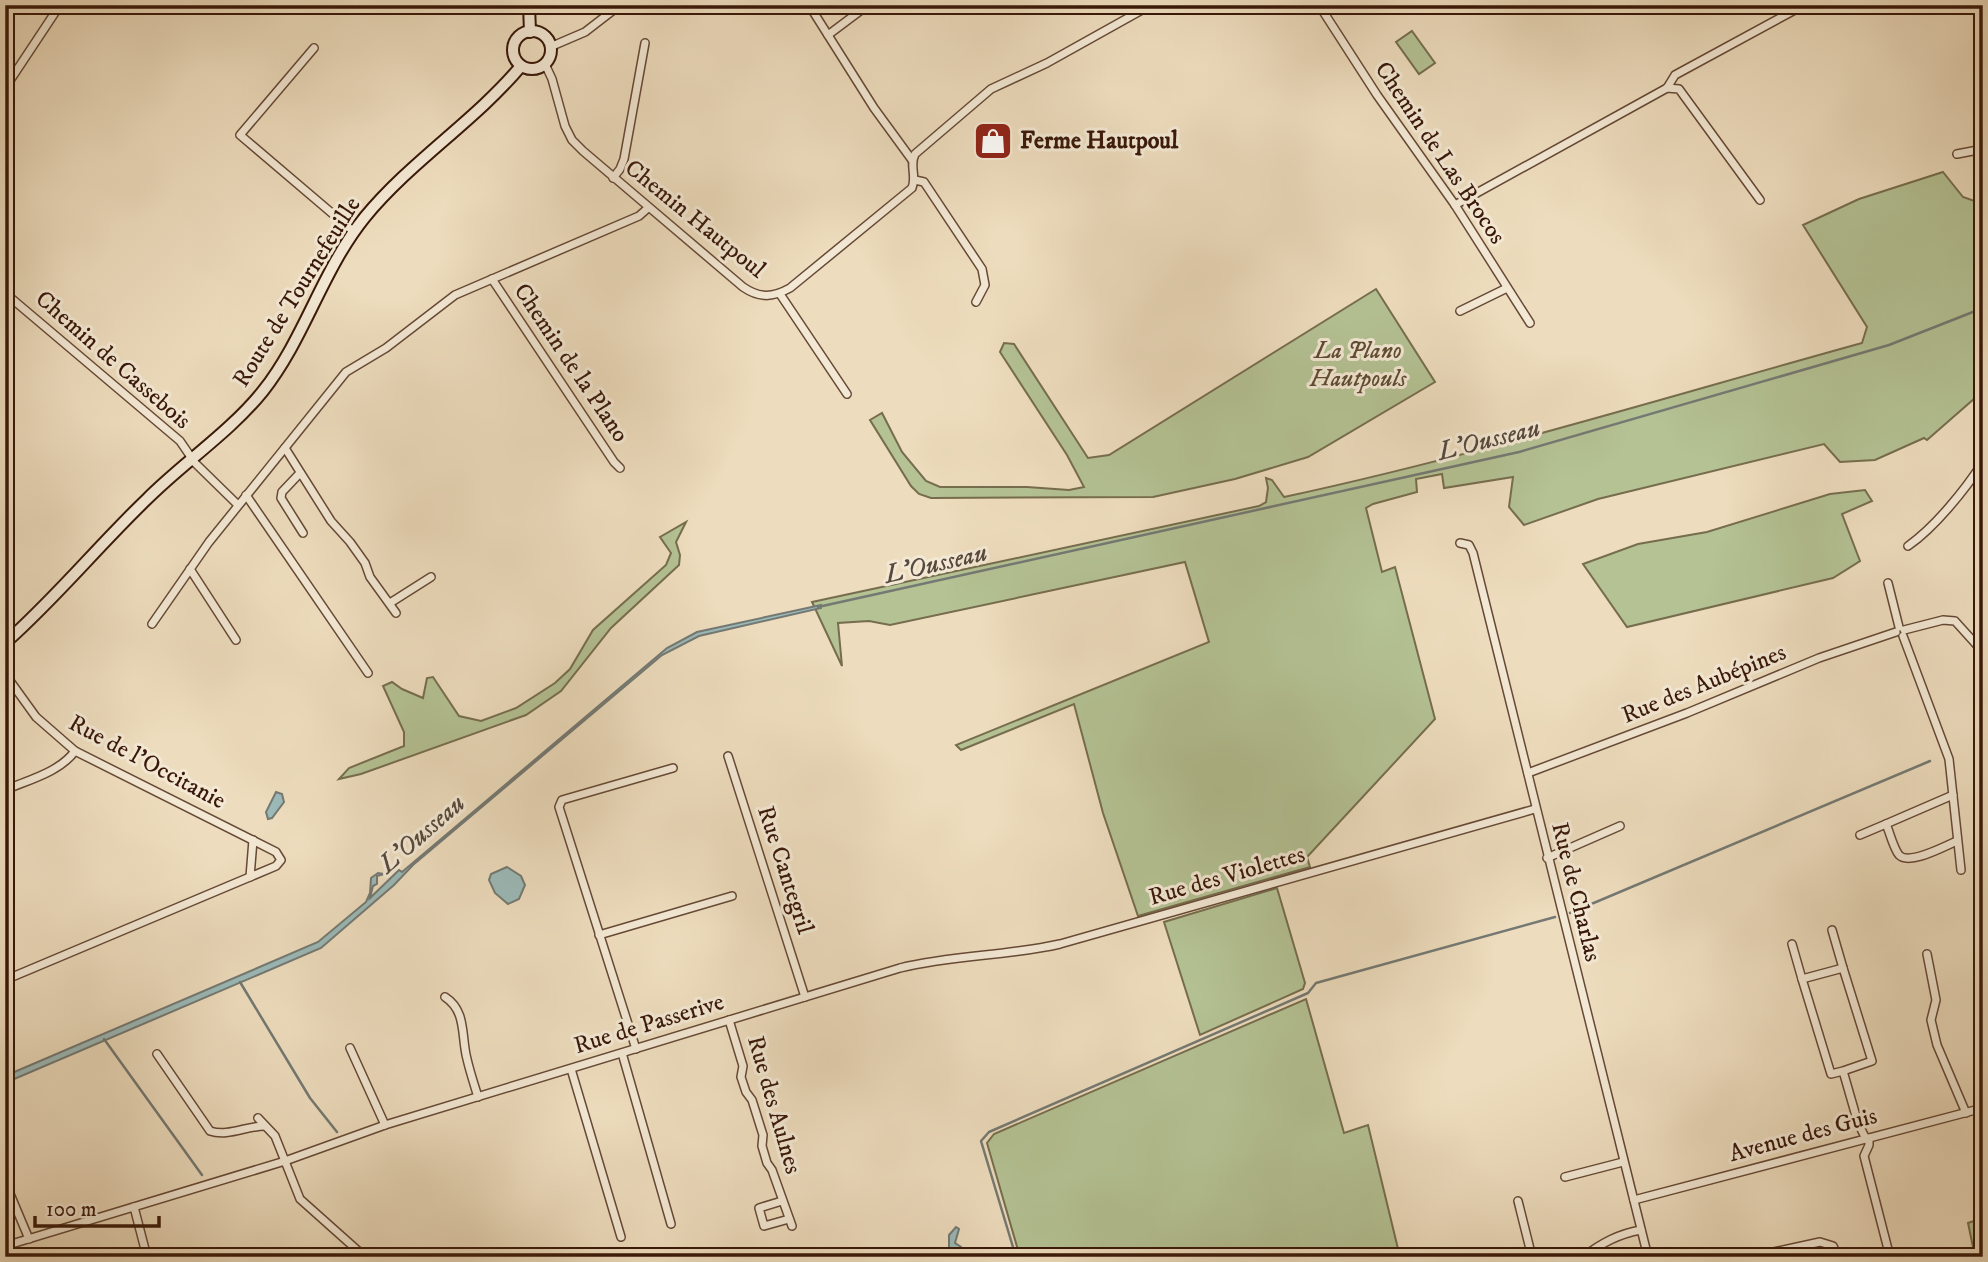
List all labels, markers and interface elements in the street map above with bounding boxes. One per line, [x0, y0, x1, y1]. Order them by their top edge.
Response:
street label: Chemin de Las Brocos [1368, 56, 1512, 250]
shop icon: Ferme Hautpoul [972, 120, 1014, 162]
place label: Ferme Hautpoul [1020, 126, 1179, 156]
street label: Chemin Hautpoul [619, 153, 772, 285]
street label: Route de Tournefeuille [226, 191, 368, 393]
street label: Chemin de la Plano [507, 278, 635, 448]
street label: Chemin de Cassebois [29, 284, 197, 436]
park label: La Plano Hautpouls [1309, 336, 1407, 394]
water label: L'Ousseau [1432, 411, 1544, 469]
water label: L'Ousseau [879, 536, 991, 592]
street label: Rue des Aubépines [1618, 637, 1790, 731]
street label: Rue de l'Occitanie [63, 708, 231, 816]
water label: L'Ousseau [370, 787, 472, 882]
street label: Rue Cantegril [750, 802, 820, 939]
street label: Rue de Charlas [1544, 819, 1608, 965]
street label: Rue des Violettes [1146, 839, 1308, 913]
street label: Rue de Passerive [570, 987, 728, 1061]
street label: Rue des Aulnes [740, 1033, 808, 1177]
street label: Avenue des Guis [1726, 1101, 1880, 1169]
scale bar [35, 1185, 159, 1229]
text: 100 m [46, 1197, 97, 1223]

